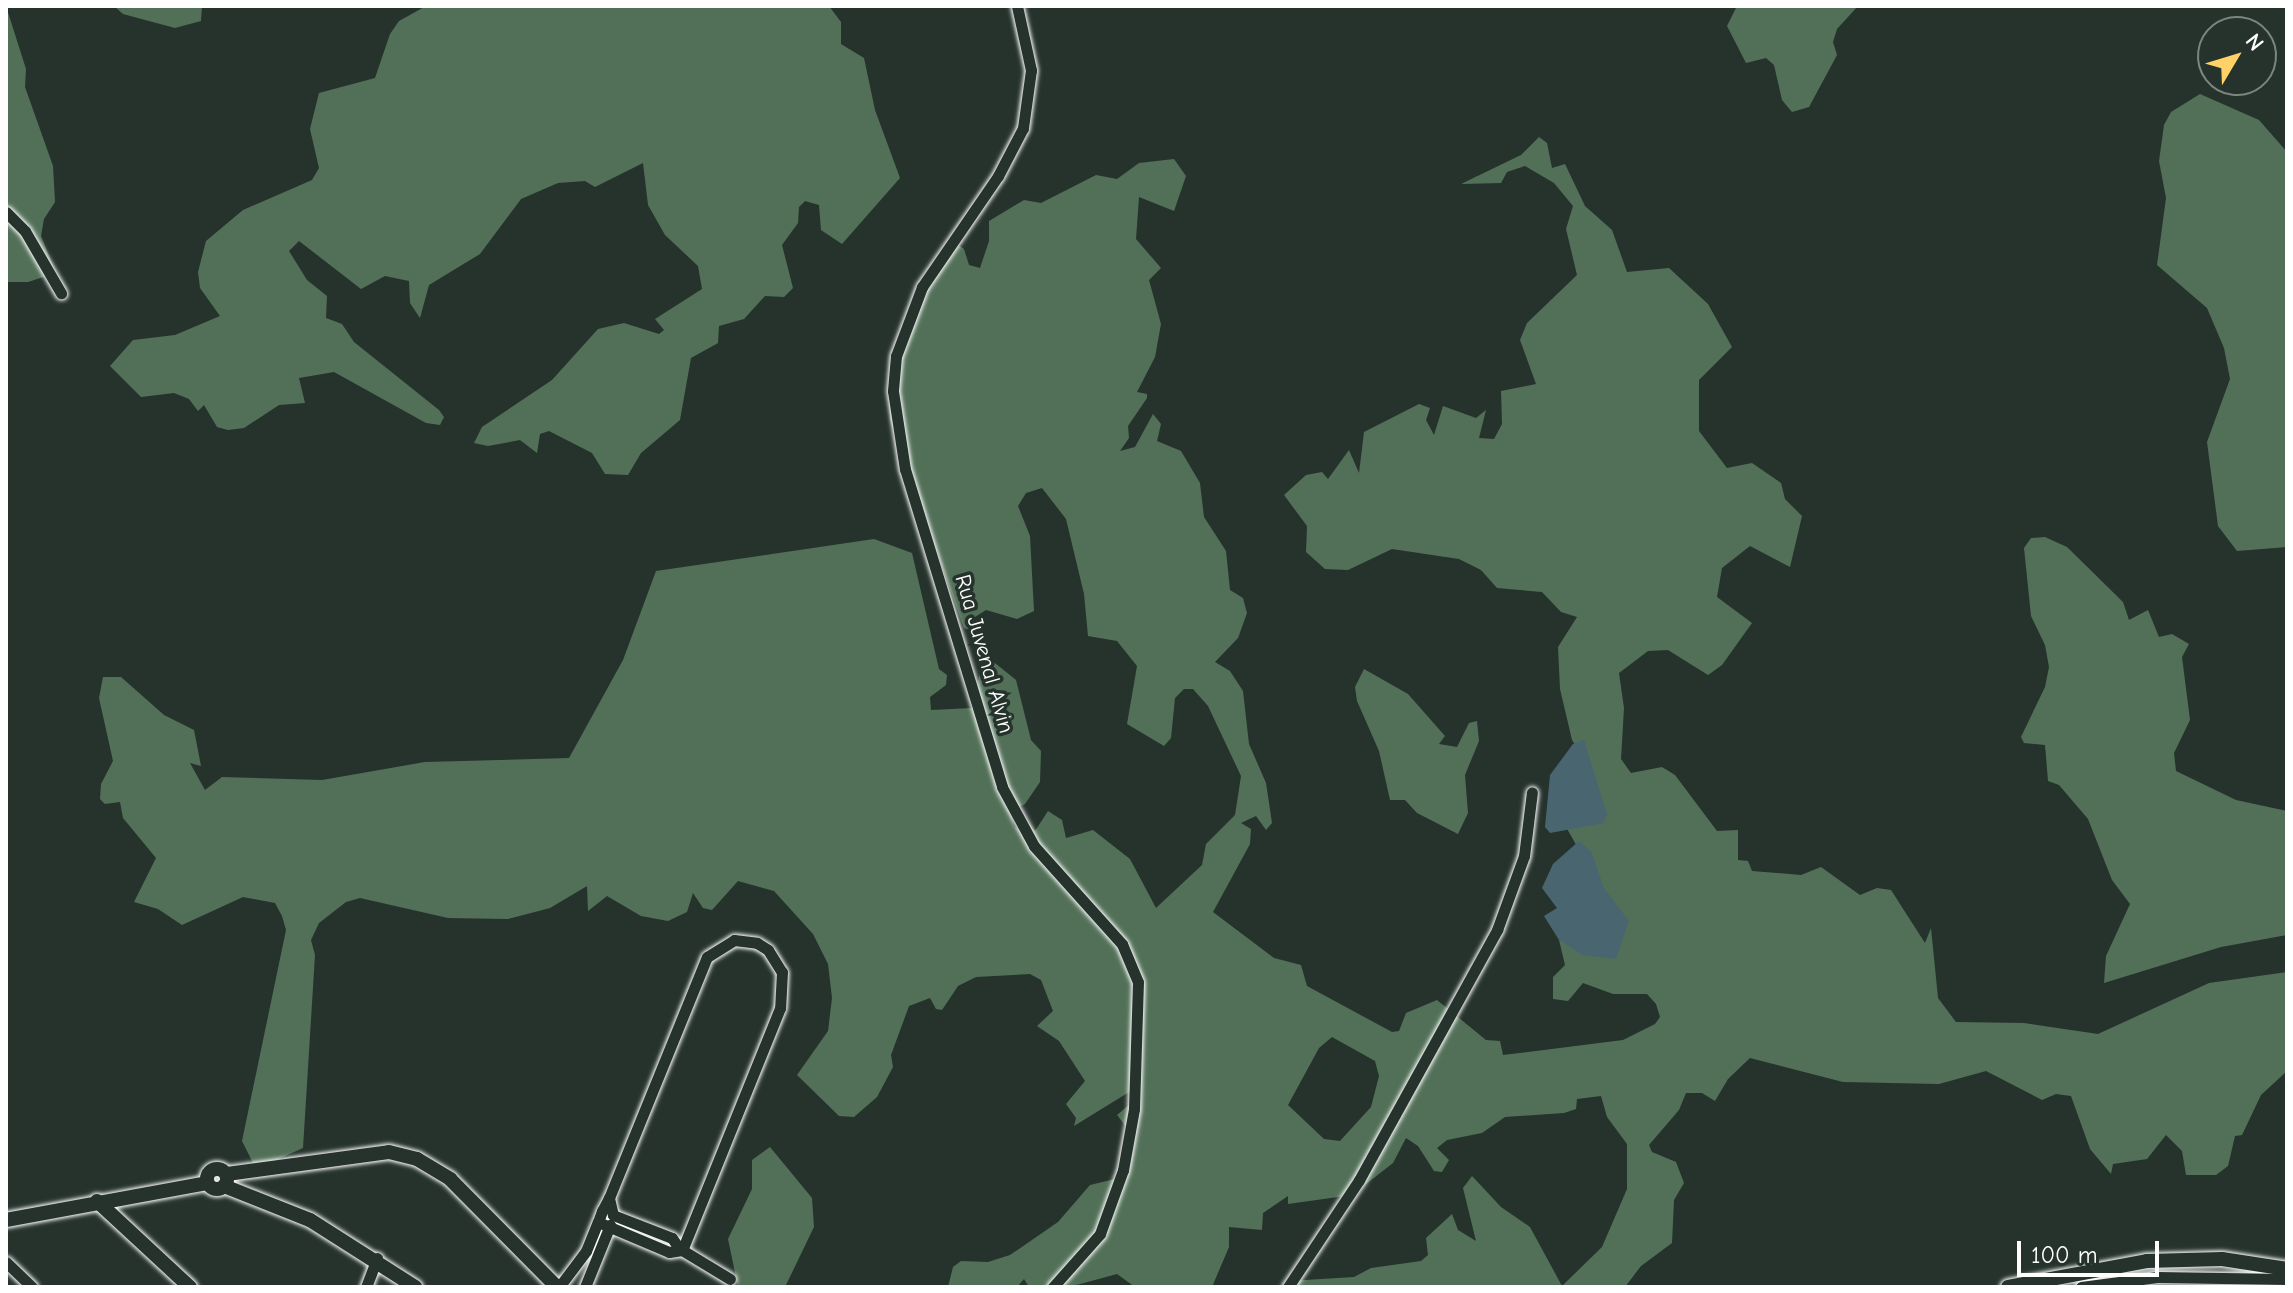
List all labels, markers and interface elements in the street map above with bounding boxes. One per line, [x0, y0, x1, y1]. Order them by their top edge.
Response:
north arrow [2197, 16, 2277, 96]
text: N [2240, 29, 2269, 56]
street label: Rua Juvenal Alvin [949, 572, 1019, 736]
scale bar [2021, 1225, 2163, 1275]
text: 100 m [2031, 1241, 2098, 1269]

